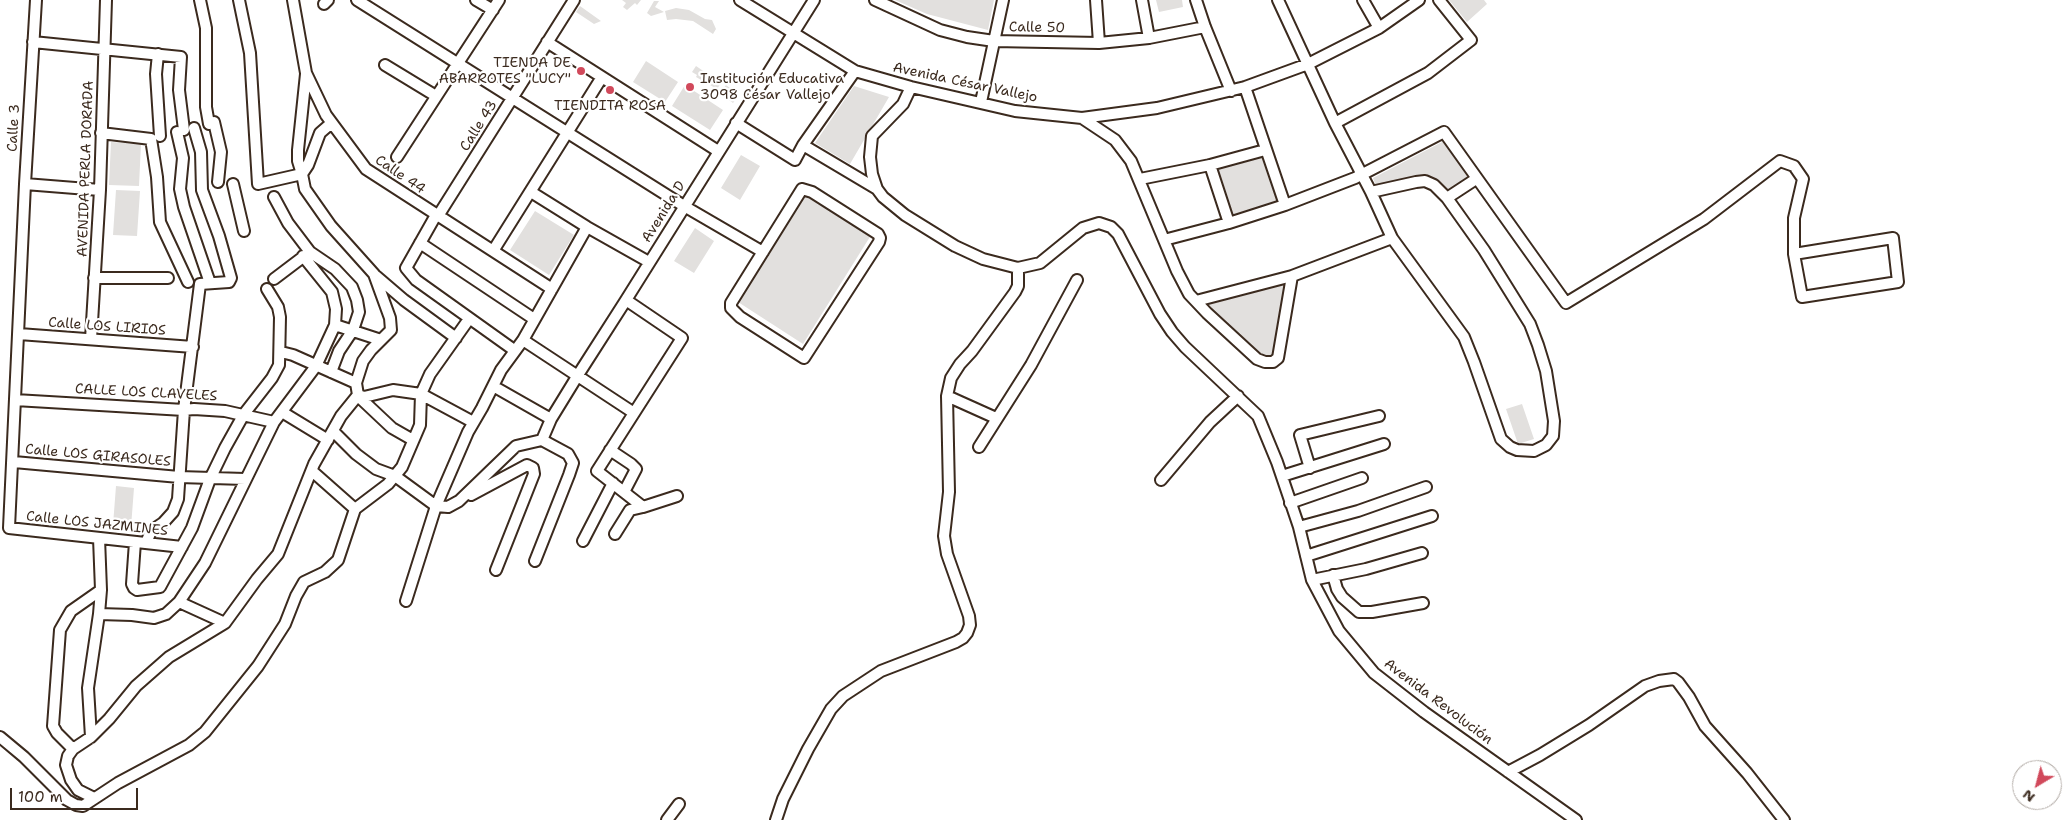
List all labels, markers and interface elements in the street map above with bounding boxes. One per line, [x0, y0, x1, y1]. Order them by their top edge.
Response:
street label: Calle 50 [1009, 19, 1065, 37]
place label: TIENDA DE ABARROTES "LUCY" [439, 55, 571, 88]
street label: Avenida César Vallejo [891, 59, 1039, 107]
marker: TIENDA DE ABARROTES "LUCY" [575, 65, 587, 77]
place label: Institución Educativa 3098 César Vallejo [700, 71, 844, 104]
street label: AVENIDA PERLA DORADA [75, 80, 97, 258]
marker: Institución Educativa 3098 César Vallejo [684, 81, 696, 93]
marker: TIENDITA ROSA [604, 84, 616, 96]
street label: Calle 43 [457, 98, 501, 154]
place label: TIENDITA ROSA [554, 98, 666, 114]
street label: Calle 3 [4, 104, 24, 152]
street label: Calle 44 [372, 152, 428, 198]
street label: Avenida D [639, 178, 689, 246]
street label: Calle LOS LIRIOS [48, 315, 166, 339]
street label: CALLE LOS CLAVELES [74, 381, 218, 405]
street label: Calle LOS GIRASOLES [24, 441, 172, 471]
street label: Calle LOS JAZMINES [25, 508, 169, 540]
street label: Avenida Revolución [1380, 656, 1496, 748]
north arrow [2012, 760, 2062, 810]
scale bar [12, 778, 140, 810]
text: N [2019, 786, 2038, 807]
text: 100 m [18, 787, 63, 807]

